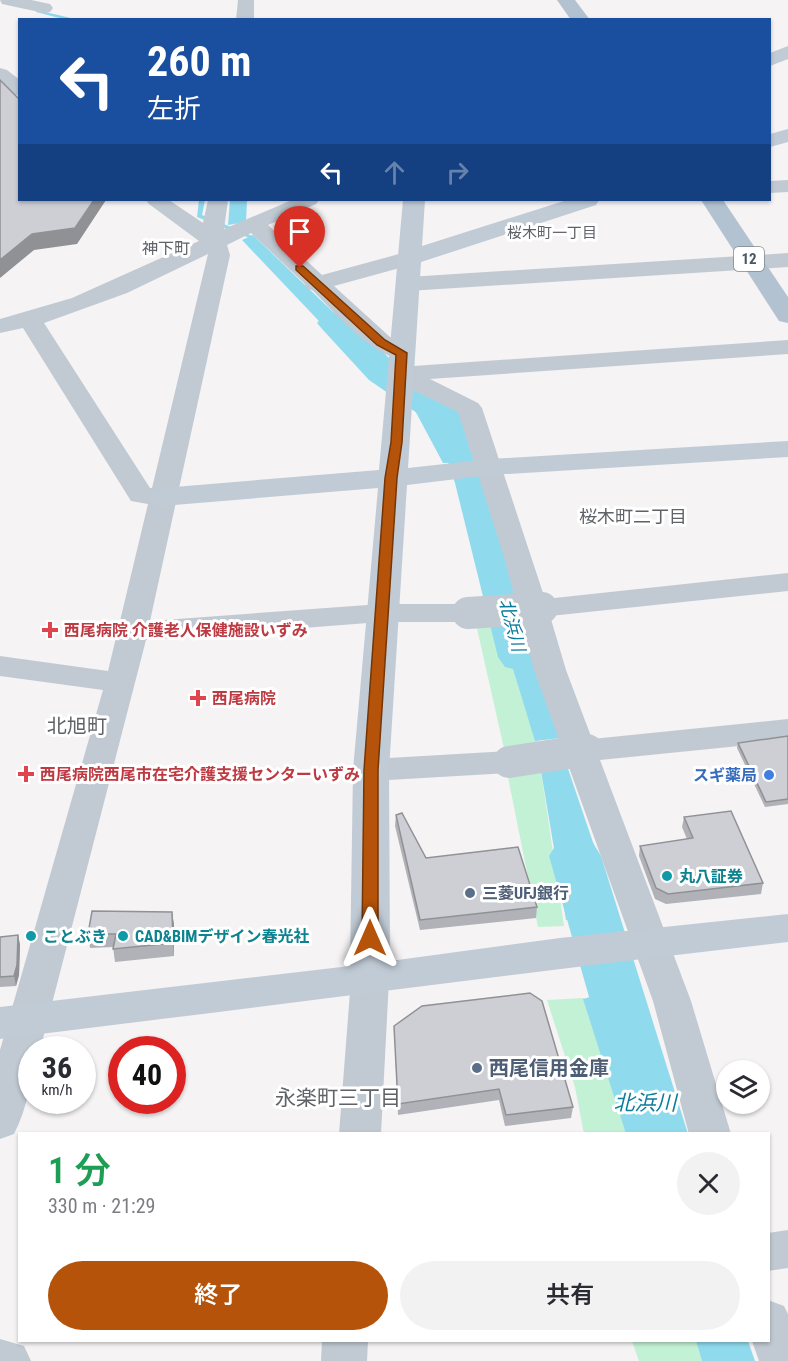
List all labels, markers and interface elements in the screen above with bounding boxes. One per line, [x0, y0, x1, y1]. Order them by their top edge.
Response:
text: 260 m [147, 37, 252, 86]
icon: left [48, 42, 126, 120]
text: 左折 [147, 93, 201, 125]
icon: left [315, 156, 348, 189]
icon: ahead [378, 156, 411, 189]
icon: right [441, 156, 474, 189]
pin [274, 206, 325, 268]
icon: arrive [283, 215, 316, 248]
district label: 桜木町一丁目 [507, 224, 597, 242]
district label: 神下町 [142, 239, 190, 258]
road number: 12 [734, 247, 764, 271]
district label: 桜木町二丁目 [579, 506, 687, 527]
water label: 北浜川 [495, 596, 530, 656]
marker: 西尾病院 介護老人保健施設いずみ [41, 621, 59, 639]
place label: 西尾病院 介護老人保健施設いずみ [64, 621, 308, 640]
marker: 西尾病院 [189, 689, 207, 707]
place label: 西尾病院 [212, 689, 276, 708]
district label: 北旭町 [47, 714, 107, 738]
marker: 西尾病院西尾市在宅介護支援センターいずみ [17, 765, 35, 783]
place label: 西尾病院西尾市在宅介護支援センターいずみ [40, 765, 360, 784]
place label: スギ薬局 [693, 766, 757, 785]
marker: スギ薬局 [762, 768, 776, 782]
place label: 丸八証券 [679, 867, 743, 886]
marker: 丸八証券 [660, 869, 674, 883]
place label: 三菱UFJ銀行 [482, 884, 569, 903]
marker: 三菱UFJ銀行 [463, 886, 477, 900]
position arrow [338, 906, 402, 970]
place label: ことぶき [43, 927, 107, 946]
place label: CAD&BIMデザイン春光社 [135, 927, 309, 946]
marker: ことぶき [24, 929, 38, 943]
marker: CAD&BIMデザイン春光社 [116, 929, 130, 943]
speed limit sign: 40 [108, 1036, 186, 1114]
text: 36 [42, 1050, 72, 1085]
place label: 西尾信用金庫 [489, 1056, 609, 1080]
map controls [716, 1060, 770, 1114]
button: layers [716, 1060, 770, 1114]
marker: 西尾信用金庫 [470, 1061, 484, 1075]
text: km/h [42, 1081, 72, 1099]
district label: 永楽町三丁目 [275, 1086, 401, 1110]
water label: 北浜川 [614, 1091, 678, 1115]
text: 1 分 [48, 1150, 110, 1192]
button: close [677, 1152, 740, 1215]
text: 330 m · 21:29 [48, 1194, 155, 1218]
button: 終了 [48, 1261, 388, 1330]
button: 共有 [400, 1261, 740, 1330]

